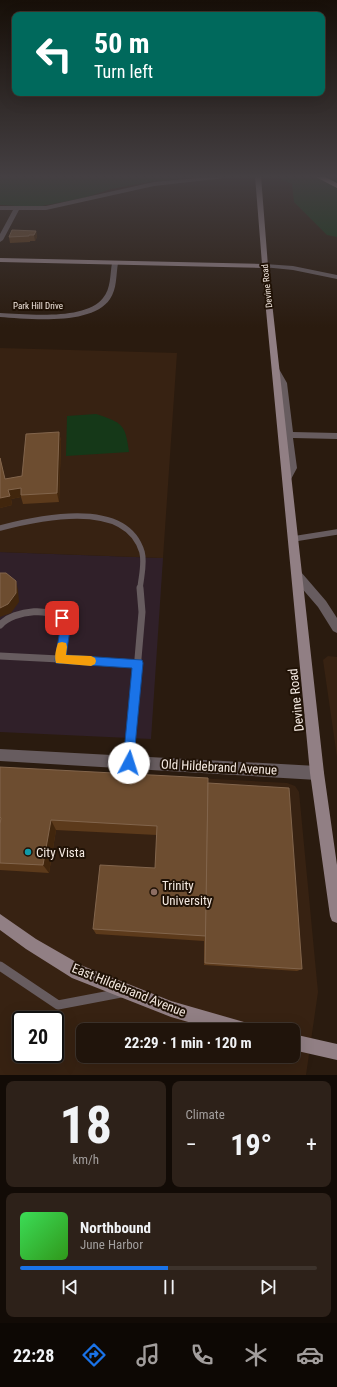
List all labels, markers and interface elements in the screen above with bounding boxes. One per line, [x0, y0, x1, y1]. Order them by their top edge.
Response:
text: 50 m [94, 27, 150, 60]
icon: left [28, 28, 80, 80]
text: Turn left [94, 61, 153, 82]
street label: Devine Road [260, 264, 274, 308]
street label: Park Hill Drive [13, 301, 63, 311]
pin [45, 601, 79, 635]
icon: arrive [51, 607, 73, 629]
street label: Devine Road [285, 668, 307, 732]
position arrow [108, 742, 150, 784]
street label: Old Hildebrand Avenue [161, 756, 277, 778]
place label: City Vista [36, 845, 85, 860]
marker: City Vista [23, 847, 33, 857]
place label: Trinity University [162, 878, 213, 908]
marker: Trinity University [149, 887, 159, 897]
street label: East Hildebrand Avenue [70, 960, 188, 1020]
speed limit sign: 20 [12, 1011, 64, 1063]
text: 22:29 · 1 min · 120 m [124, 1034, 252, 1052]
text: 18 [59, 1095, 112, 1156]
text: Climate [186, 1107, 225, 1122]
text: 19° [230, 1127, 272, 1162]
text: − [186, 1132, 197, 1157]
text: + [306, 1132, 317, 1157]
text: km/h [72, 1152, 99, 1167]
text: Northbound [80, 1219, 151, 1237]
text: June Harbor [80, 1237, 143, 1252]
icon: previous [59, 1276, 81, 1298]
icon: pause [158, 1276, 180, 1298]
icon: next [257, 1276, 279, 1298]
icon: directions [80, 1341, 108, 1369]
icon: music [134, 1341, 162, 1369]
icon: phone [188, 1341, 216, 1369]
icon: climate [242, 1341, 270, 1369]
icon: car [296, 1341, 324, 1369]
text: 22:28 [13, 1345, 54, 1366]

